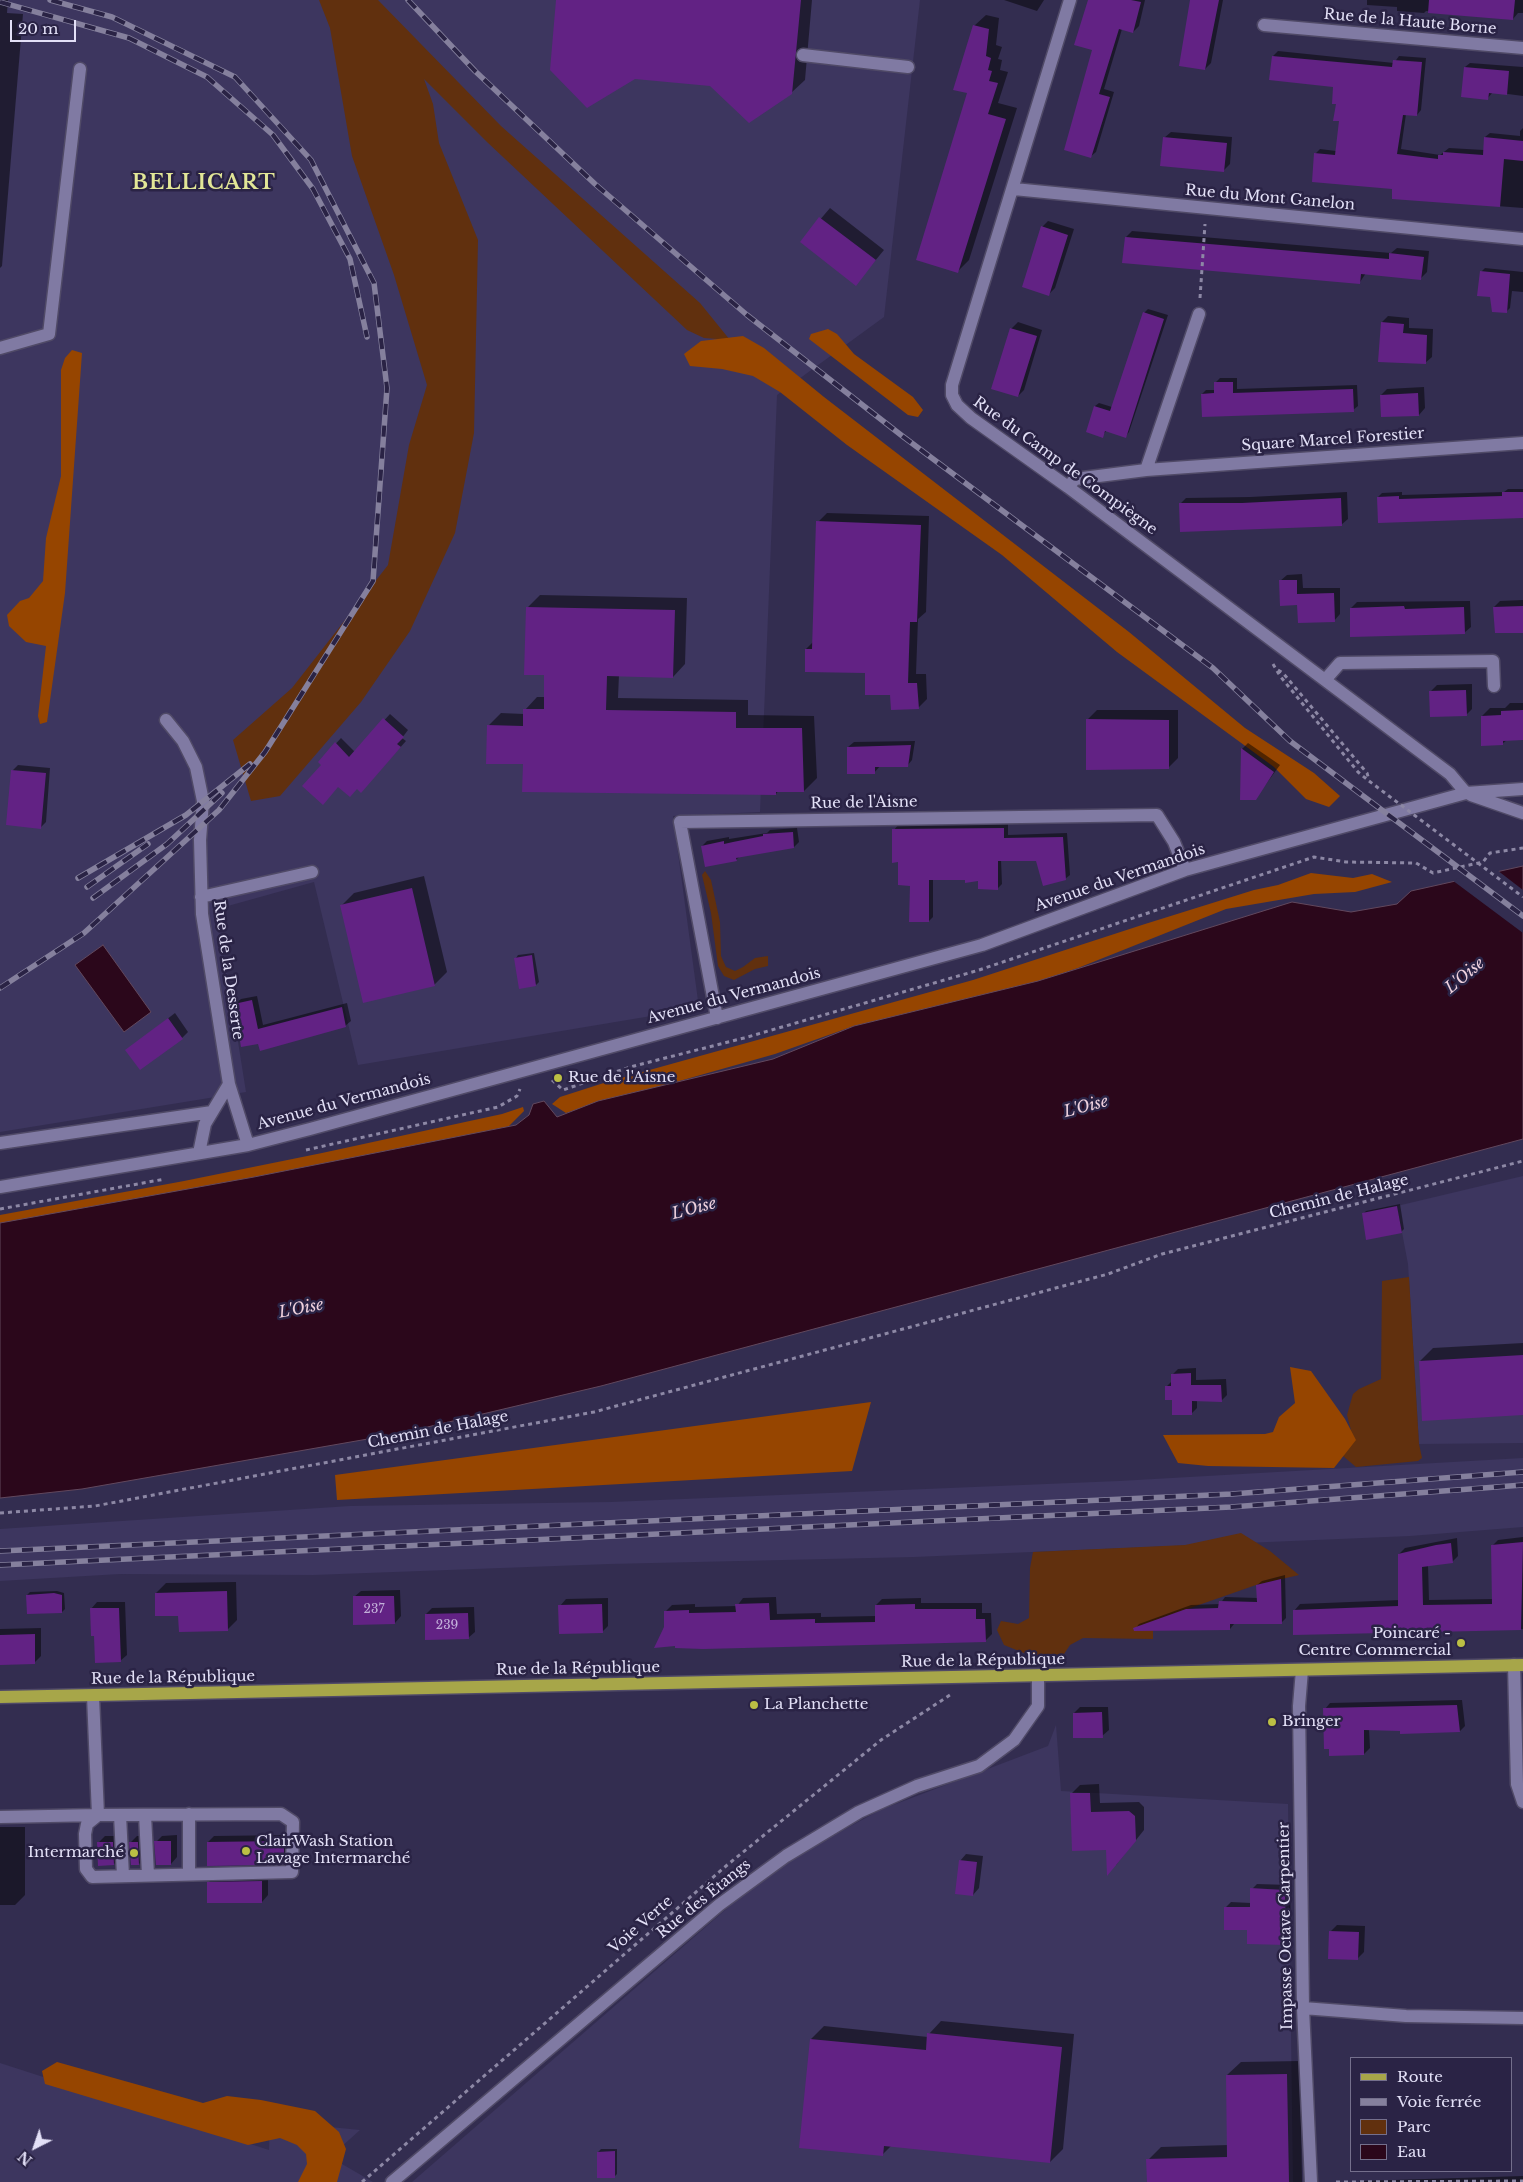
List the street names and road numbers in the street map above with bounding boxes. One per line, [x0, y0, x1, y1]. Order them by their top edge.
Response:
street label: Rue de la Haute Borne [1323, 5, 1497, 39]
street label: Rue du Mont Ganelon [1184, 182, 1356, 214]
street label: Rue du Camp de Compiègne [970, 393, 1160, 539]
street label: Square Marcel Forestier [1241, 425, 1425, 455]
street label: Rue de l'Aisne [810, 793, 918, 813]
street label: Avenue du Vermandois [1033, 840, 1207, 916]
street label: Rue de la Desserte [209, 899, 247, 1041]
street label: Avenue du Vermandois [645, 964, 823, 1028]
street label: Avenue du Vermandois [255, 1070, 433, 1134]
street label: Chemin de Halage [1268, 1171, 1410, 1223]
street label: Chemin de Halage [366, 1408, 510, 1452]
street label: Rue de la République [901, 1651, 1065, 1671]
street label: Rue de la République [496, 1659, 660, 1679]
street label: Rue de la République [91, 1668, 255, 1688]
street label: Impasse Octave Carpentier [1275, 1822, 1297, 2030]
street label: Rue des Étangs [653, 1856, 755, 1942]
street label: Voie Verte [605, 1892, 677, 1958]

